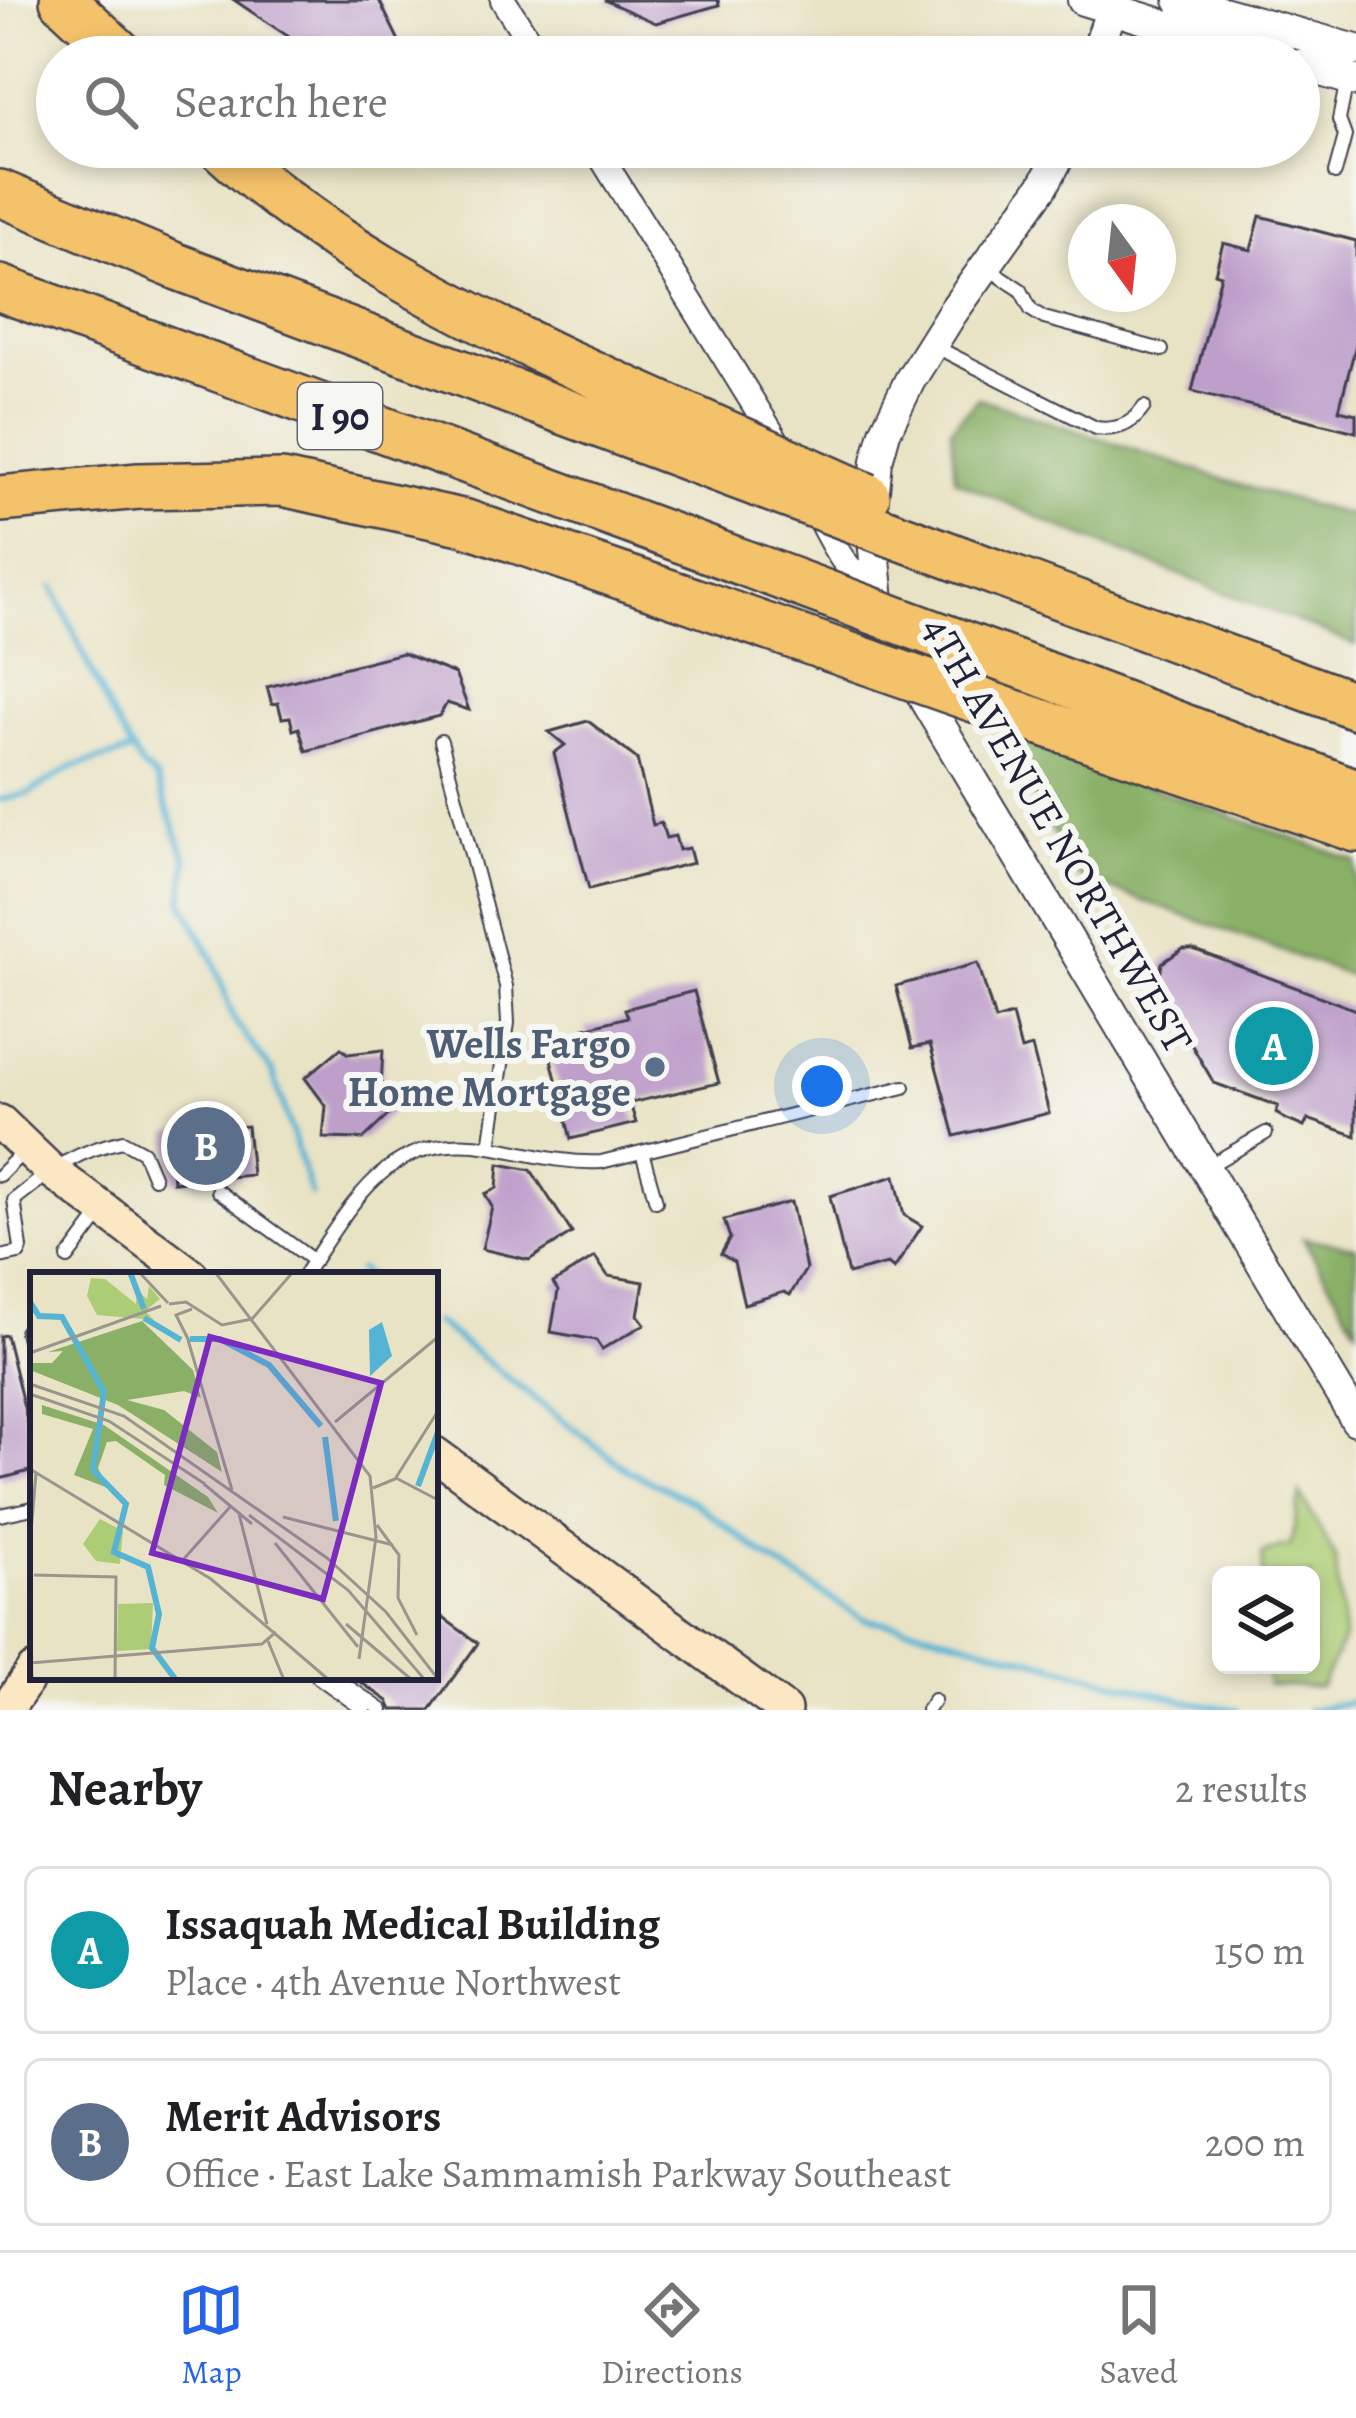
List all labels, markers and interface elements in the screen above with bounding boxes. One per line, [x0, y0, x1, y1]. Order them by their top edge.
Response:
search box [36, 36, 1320, 168]
icon: search [78, 69, 144, 135]
text: Search here [174, 71, 388, 133]
north arrow [1068, 204, 1176, 312]
road number: I 90 [298, 383, 382, 449]
street label: 4TH AVENUE NORTHWEST [909, 605, 1207, 1063]
pin: A [1235, 1001, 1313, 1091]
place label: Wells Fargo Home Mortgage [347, 1015, 631, 1120]
marker: Wells Fargo Home Mortgage [642, 1054, 668, 1080]
your location [792, 1056, 852, 1116]
pin: B [167, 1101, 245, 1191]
inset map [30, 1272, 438, 1680]
map controls [1212, 1566, 1320, 1674]
button: layers [1212, 1566, 1320, 1674]
text: Nearby [48, 1753, 202, 1823]
text: 2 results [1175, 1762, 1308, 1815]
text: Issaquah Medical Building [165, 1893, 660, 1955]
text: A [78, 1924, 102, 1977]
text: 150 m [1214, 1924, 1305, 1977]
text: Place · 4th Avenue Northwest [165, 1955, 621, 2008]
text: Merit Advisors [165, 2085, 441, 2147]
text: B [78, 2116, 102, 2169]
text: 200 m [1205, 2116, 1305, 2169]
text: Office · East Lake Sammamish Parkway Southeast [165, 2147, 951, 2200]
tab: Map [178, 2277, 244, 2394]
tab: Directions [601, 2277, 743, 2394]
tab: Saved [1099, 2277, 1178, 2394]

